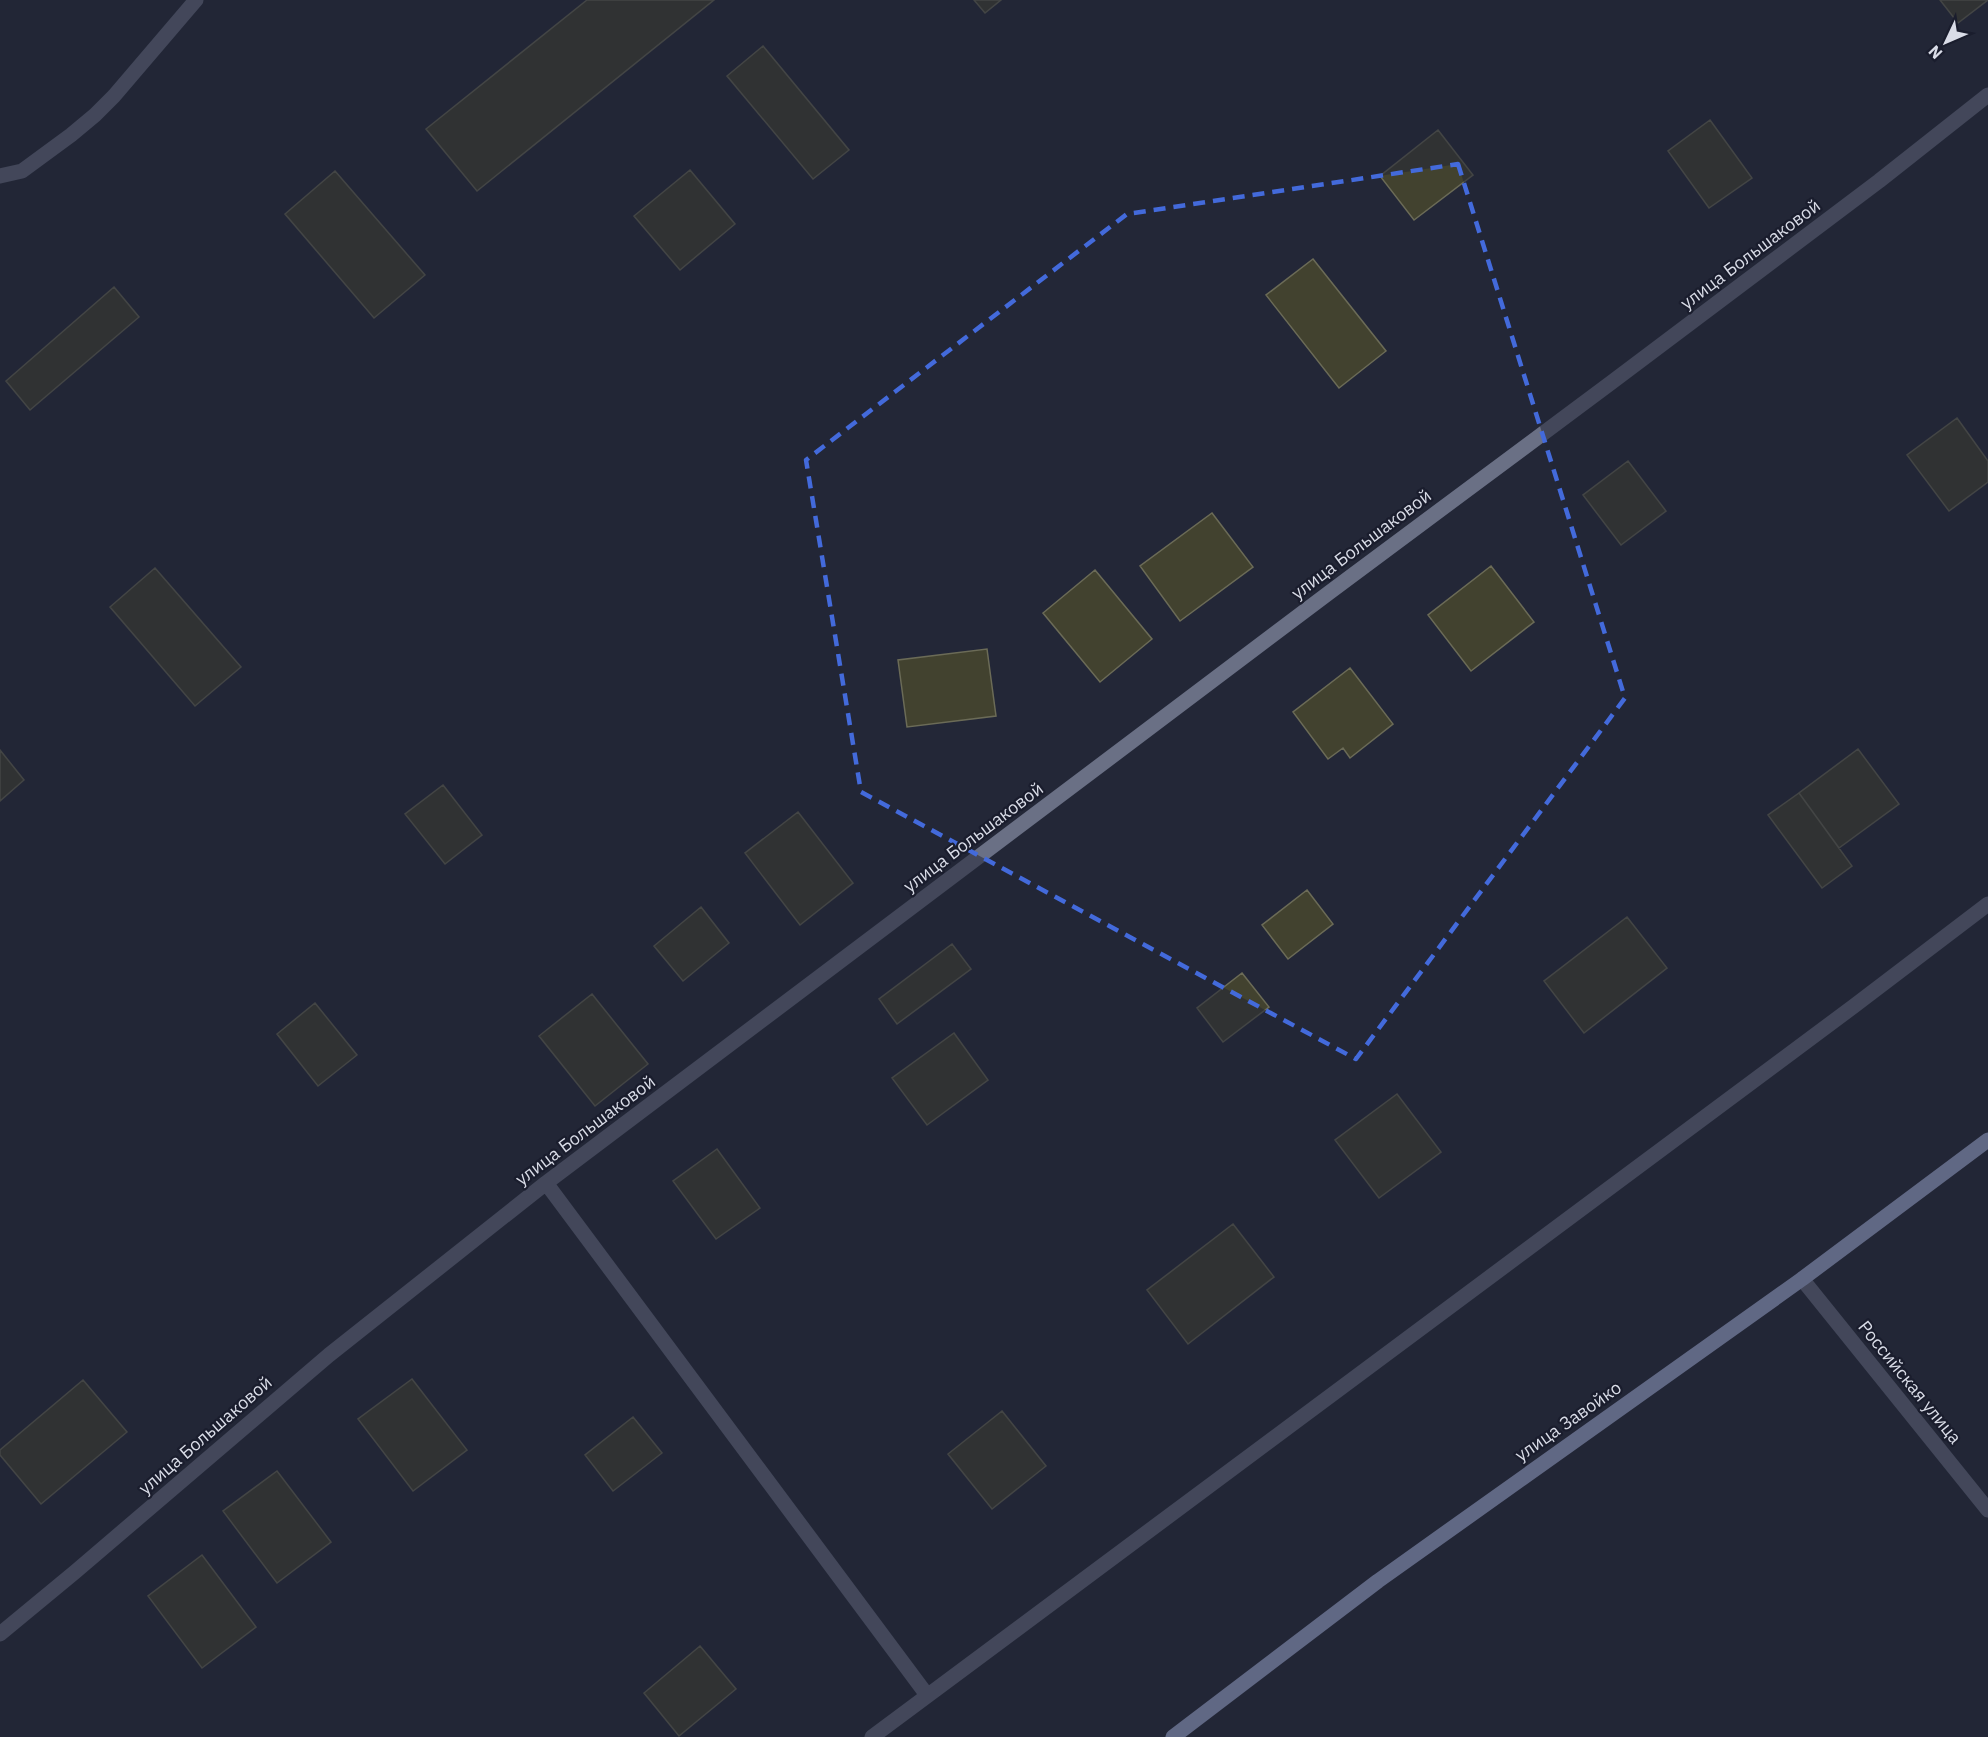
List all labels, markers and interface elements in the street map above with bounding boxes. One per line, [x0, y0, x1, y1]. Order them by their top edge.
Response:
north arrow [1916, 12, 1976, 72]
text: N [1924, 41, 1946, 64]
street label: улица Большаковой [1675, 194, 1825, 314]
street label: улица Большаковой [1286, 484, 1436, 604]
street label: улица Большаковой [898, 777, 1048, 897]
street label: улица Большаковой [510, 1070, 660, 1190]
street label: Российская улица [1853, 1316, 1967, 1449]
street label: улица Большаковой [133, 1371, 277, 1499]
street label: улица Завойко [1510, 1376, 1626, 1466]

